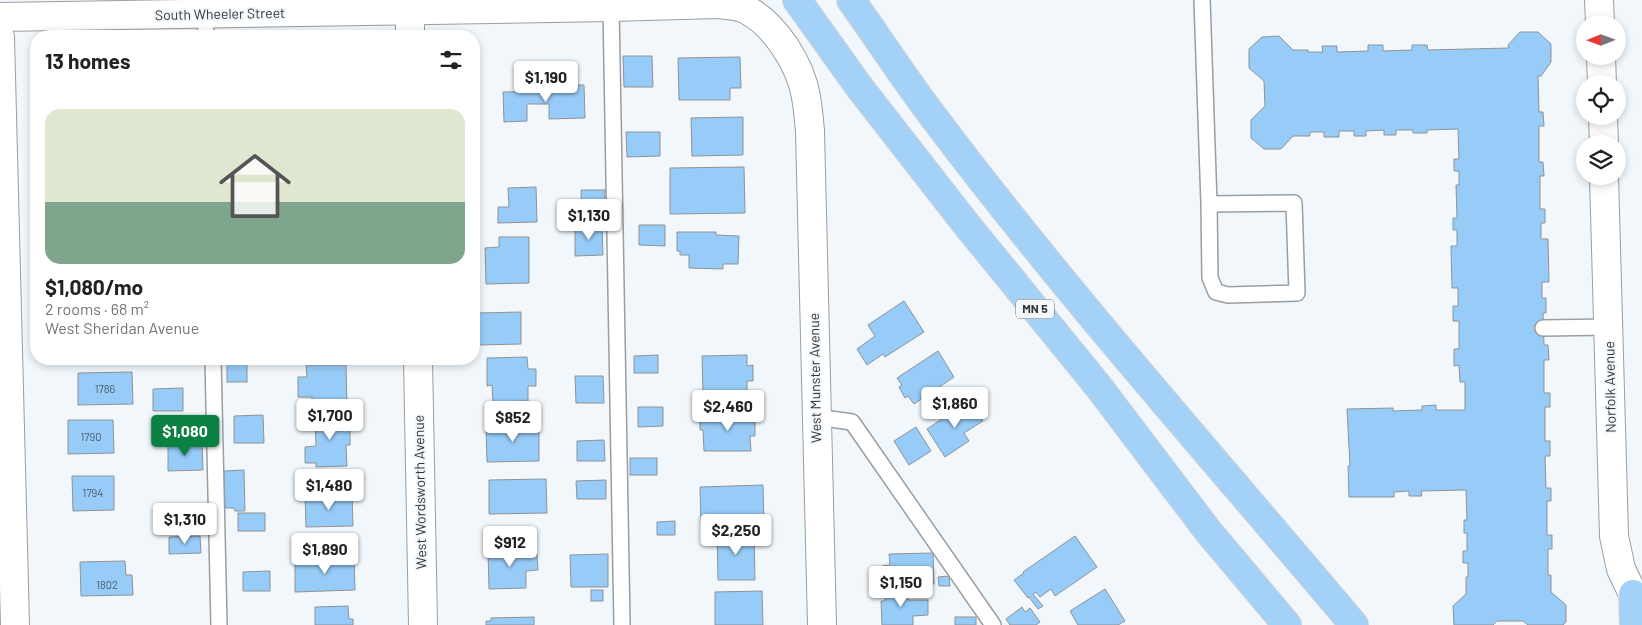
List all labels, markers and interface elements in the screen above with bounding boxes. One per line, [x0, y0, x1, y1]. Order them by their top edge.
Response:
street label: South Wheeler Street [155, 4, 285, 23]
north arrow [1576, 15, 1626, 65]
map controls [1576, 15, 1626, 185]
icon: filters [437, 46, 465, 74]
text: 13 homes [45, 48, 130, 73]
pin: $1,190 [505, 61, 587, 103]
text: $1,190 [525, 67, 567, 86]
button: locate [1576, 75, 1626, 125]
button: layers [1576, 135, 1626, 185]
icon: home [210, 141, 300, 231]
pin: $1,130 [548, 198, 630, 241]
text: $1,130 [568, 205, 610, 224]
text: $1,080/mo [45, 274, 143, 299]
text: 2 rooms · 68 m² [45, 299, 149, 318]
road number: MN 5 [1016, 300, 1054, 318]
street label: West Munster Avenue [805, 313, 824, 443]
text: West Sheridan Avenue [45, 318, 199, 337]
street label: Norfolk Avenue [1600, 341, 1619, 433]
house number: 1786 [95, 382, 116, 395]
pin: $1,860 [914, 386, 996, 429]
pin: $2,460 [687, 390, 769, 432]
text: $1,860 [932, 393, 978, 412]
text: $2,460 [703, 396, 753, 415]
pin: $1,700 [289, 398, 371, 441]
pin: $852 [483, 400, 543, 443]
text: $1,700 [307, 405, 353, 424]
text: $852 [495, 407, 531, 426]
pin: $1,080 [144, 414, 226, 457]
street label: West Wordsworth Avenue [410, 415, 429, 569]
text: $1,080 [162, 421, 208, 440]
house number: 1790 [81, 430, 102, 443]
pin: $1,480 [288, 468, 370, 511]
text: $1,480 [306, 475, 352, 494]
house number: 1794 [83, 486, 103, 499]
pin: $1,310 [144, 502, 226, 545]
text: $1,310 [164, 509, 206, 528]
pin: $2,250 [695, 514, 777, 556]
text: $2,250 [711, 520, 761, 539]
pin: $912 [480, 526, 540, 568]
pin: $1,890 [284, 532, 366, 575]
text: $912 [494, 532, 526, 551]
text: $1,890 [302, 539, 348, 558]
pin: $1,150 [860, 566, 942, 608]
text: $1,150 [880, 572, 922, 591]
house number: 1802 [96, 578, 118, 591]

